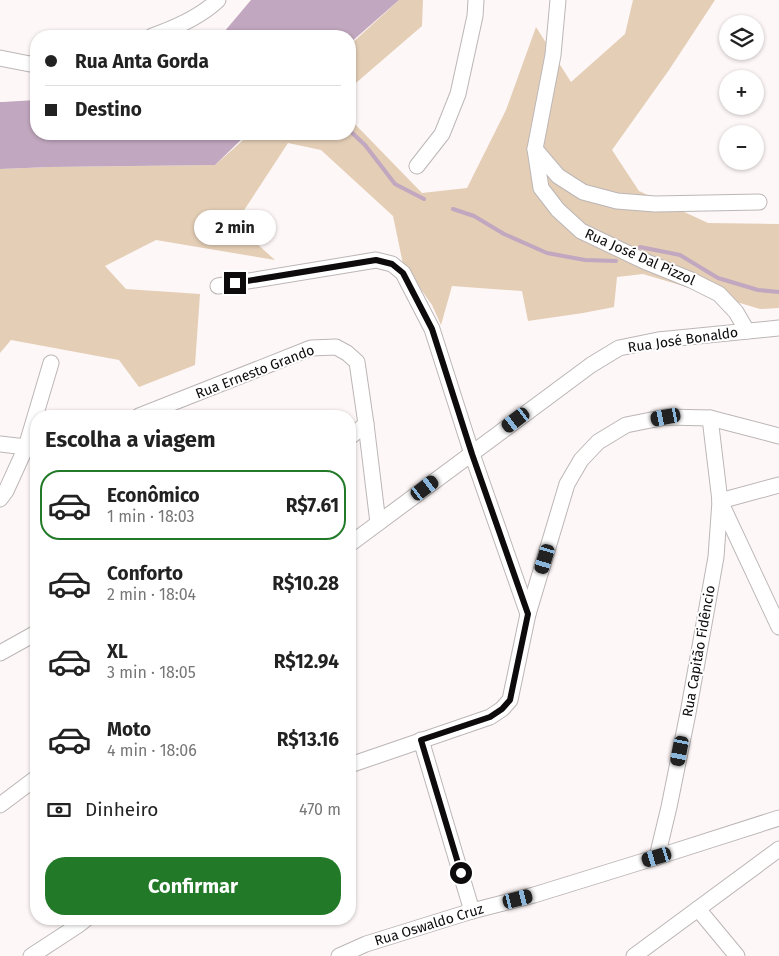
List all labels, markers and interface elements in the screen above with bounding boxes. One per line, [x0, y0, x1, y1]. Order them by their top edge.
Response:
map controls [719, 15, 764, 170]
button: layers [719, 15, 764, 60]
text: Rua Anta Gorda [75, 50, 209, 73]
button: + [719, 70, 764, 115]
text: Destino [75, 98, 142, 121]
button: − [719, 125, 764, 170]
callout: 2 min [194, 210, 276, 246]
text: 2 min [215, 218, 255, 237]
street label: Rua José Dal Pizzol [582, 225, 698, 289]
route end [224, 272, 246, 294]
street label: Rua José Bonaldo [627, 324, 739, 356]
street label: Rua Ernesto Grando [193, 342, 317, 402]
car [499, 405, 532, 435]
car [649, 407, 682, 427]
text: Escolha a viagem [45, 426, 216, 453]
car [408, 473, 441, 503]
icon: car [47, 483, 92, 528]
text: Econômico [107, 484, 200, 507]
text: R$7.61 [286, 494, 339, 517]
text: 1 min · 18:03 [107, 507, 194, 526]
car [533, 542, 556, 576]
icon: car [47, 561, 92, 606]
text: Conforto [107, 562, 183, 585]
text: R$10.28 [272, 572, 339, 595]
street label: Rua Capitão Fidêncio [679, 584, 719, 718]
text: 2 min · 18:04 [107, 585, 196, 604]
icon: car [47, 639, 92, 684]
text: XL [107, 640, 128, 663]
text: R$12.94 [274, 650, 339, 673]
text: 3 min · 18:05 [107, 663, 196, 682]
icon: car [47, 717, 92, 762]
text: Moto [107, 718, 151, 741]
text: R$13.16 [277, 728, 339, 751]
car [669, 735, 690, 767]
text: 4 min · 18:06 [107, 741, 197, 760]
icon: cash [45, 796, 73, 824]
text: Dinheiro [85, 798, 158, 821]
text: 470 m [299, 800, 341, 819]
car [640, 845, 673, 869]
button: Confirmar [45, 857, 341, 915]
route start [450, 862, 472, 884]
car [501, 888, 534, 910]
street label: Rua Oswaldo Cruz [372, 900, 486, 950]

